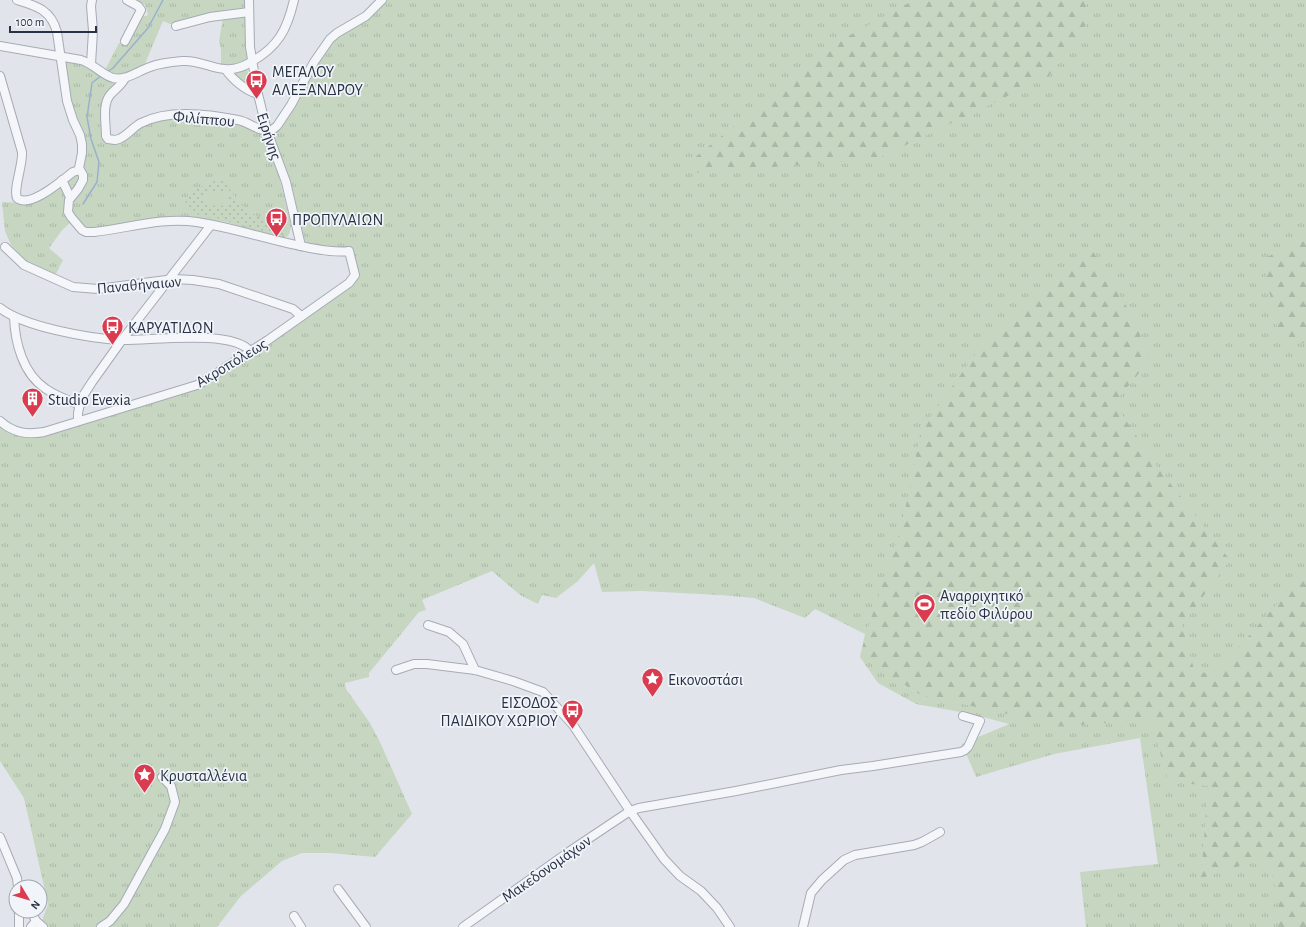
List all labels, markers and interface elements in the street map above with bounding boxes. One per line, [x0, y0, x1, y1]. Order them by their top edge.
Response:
scale bar [10, 8, 96, 34]
text: 100 m [16, 16, 44, 28]
place label: ΜΕΓΑΛΟΥ ΑΛΕΞΑΝΔΡΟΥ [272, 64, 363, 98]
bus stop icon: ΜΕΓΑΛΟΥ ΑΛΕΞΑΝΔΡΟΥ [243, 67, 269, 100]
street label: Φιλίππου [172, 108, 235, 130]
street label: Ειρήνης [253, 111, 284, 162]
bus stop icon: ΠΡΟΠΥΛΑΙΩΝ [264, 206, 290, 239]
place label: ΠΡΟΠΥΛΑΙΩΝ [292, 212, 383, 228]
street label: Παναθήναιων [96, 273, 182, 297]
bus stop icon: ΚΑΡΥΑΤΙΔΩΝ [99, 314, 125, 347]
place label: ΚΑΡΥΑΤΙΔΩΝ [128, 320, 214, 336]
street label: Ακροπόλεως [193, 335, 270, 391]
building icon: Studio Evexia [20, 386, 46, 419]
place label: Studio Evexia [48, 392, 131, 408]
place label: Αναρριχητικό πεδίο Φιλύρου [939, 588, 1033, 622]
sports icon: Αναρριχητικό πεδίο Φιλύρου [911, 591, 937, 624]
place icon: Εικονοστάσι [640, 666, 666, 699]
place label: Εικονοστάσι [668, 672, 743, 688]
place label: ΕΙΣΟΔΟΣ ΠΑΙΔΙΚΟΥ ΧΩΡΙΟΥ [440, 695, 559, 729]
bus stop icon: ΕΙΣΟΔΟΣ ΠΑΙΔΙΚΟΥ ΧΩΡΙΟΥ [560, 698, 586, 731]
place icon: Κρυσταλλένια [132, 762, 158, 795]
place label: Κρυσταλλένια [160, 768, 247, 784]
street label: Μακεδονομάχων [499, 832, 594, 905]
north arrow [8, 879, 48, 919]
text: N [29, 898, 42, 911]

